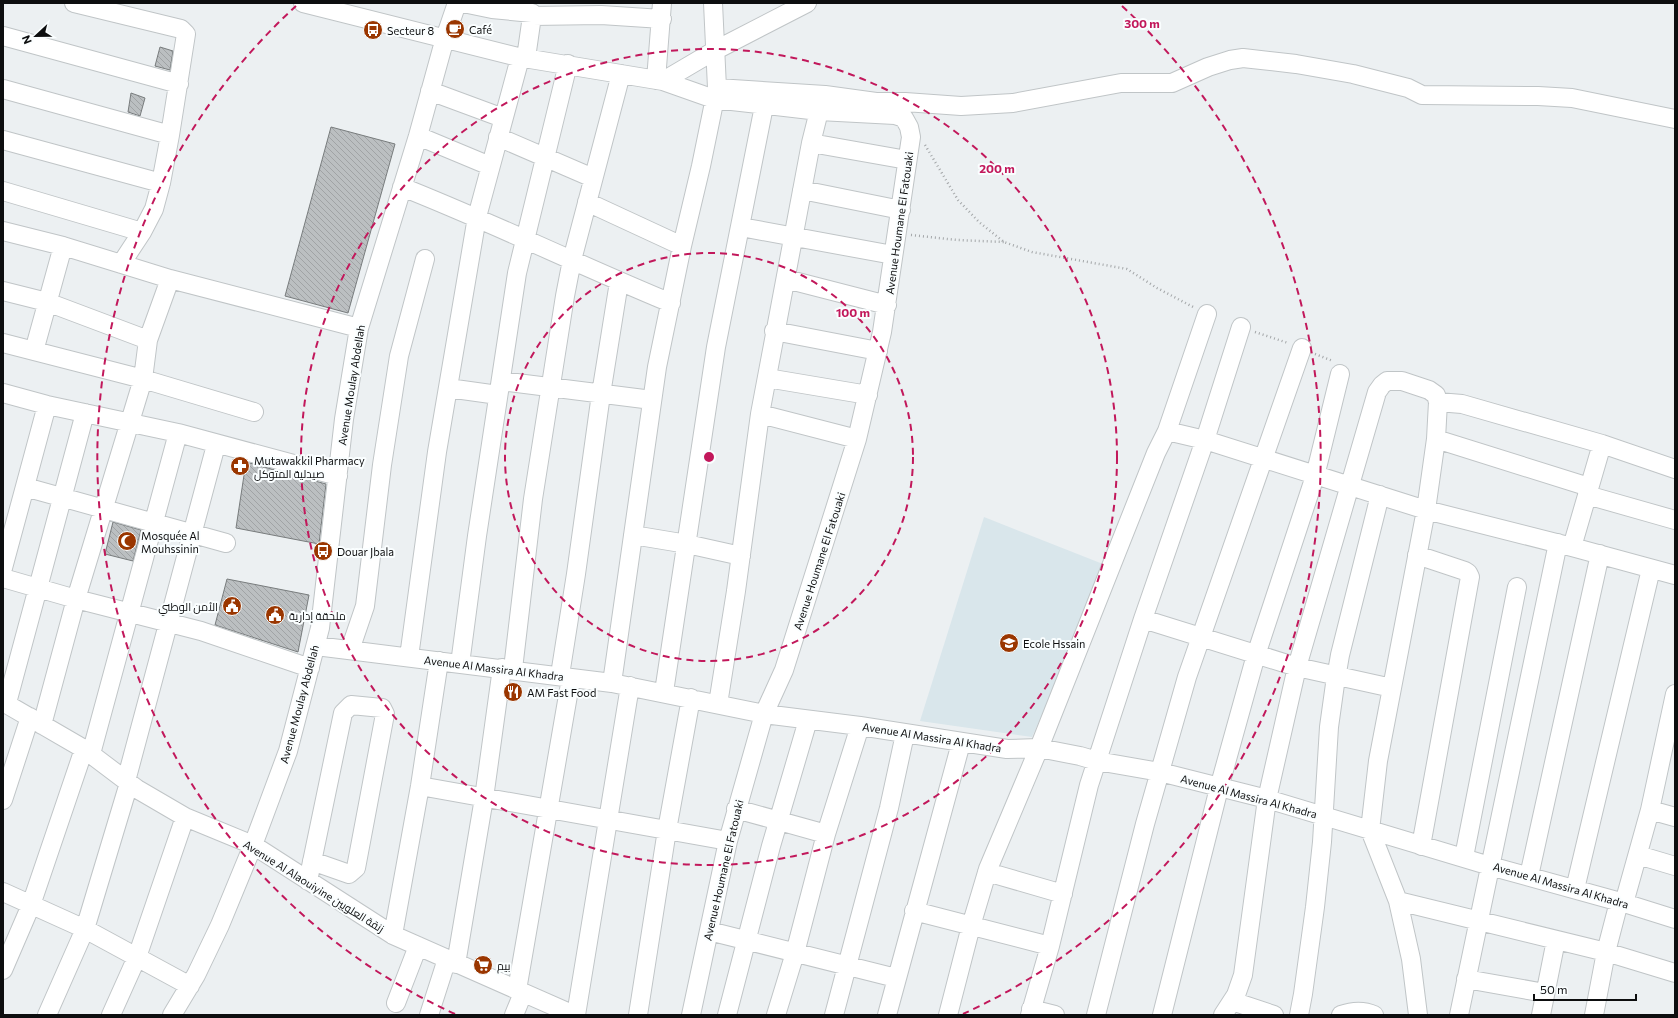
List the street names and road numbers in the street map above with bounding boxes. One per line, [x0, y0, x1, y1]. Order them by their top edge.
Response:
street label: Avenue Houmane El Fatouaki [883, 150, 915, 295]
street label: Avenue Moulay Abdellah [335, 324, 367, 446]
street label: Avenue Houmane El Fatouaki [791, 490, 848, 632]
street label: Avenue Moulay Abdellah [277, 643, 321, 765]
street label: Avenue Al Massira Al Khadra [423, 653, 565, 683]
street label: Avenue Al Massira Al Khadra [861, 720, 1003, 754]
street label: Avenue Al Massira Al Khadra [1179, 772, 1319, 820]
street label: Avenue Houmane El Fatouaki [700, 798, 746, 942]
street label: Avenue Al Alaouiyine زنقة العلويين [241, 837, 387, 936]
street label: Avenue Al Massira Al Khadra [1492, 859, 1630, 911]

